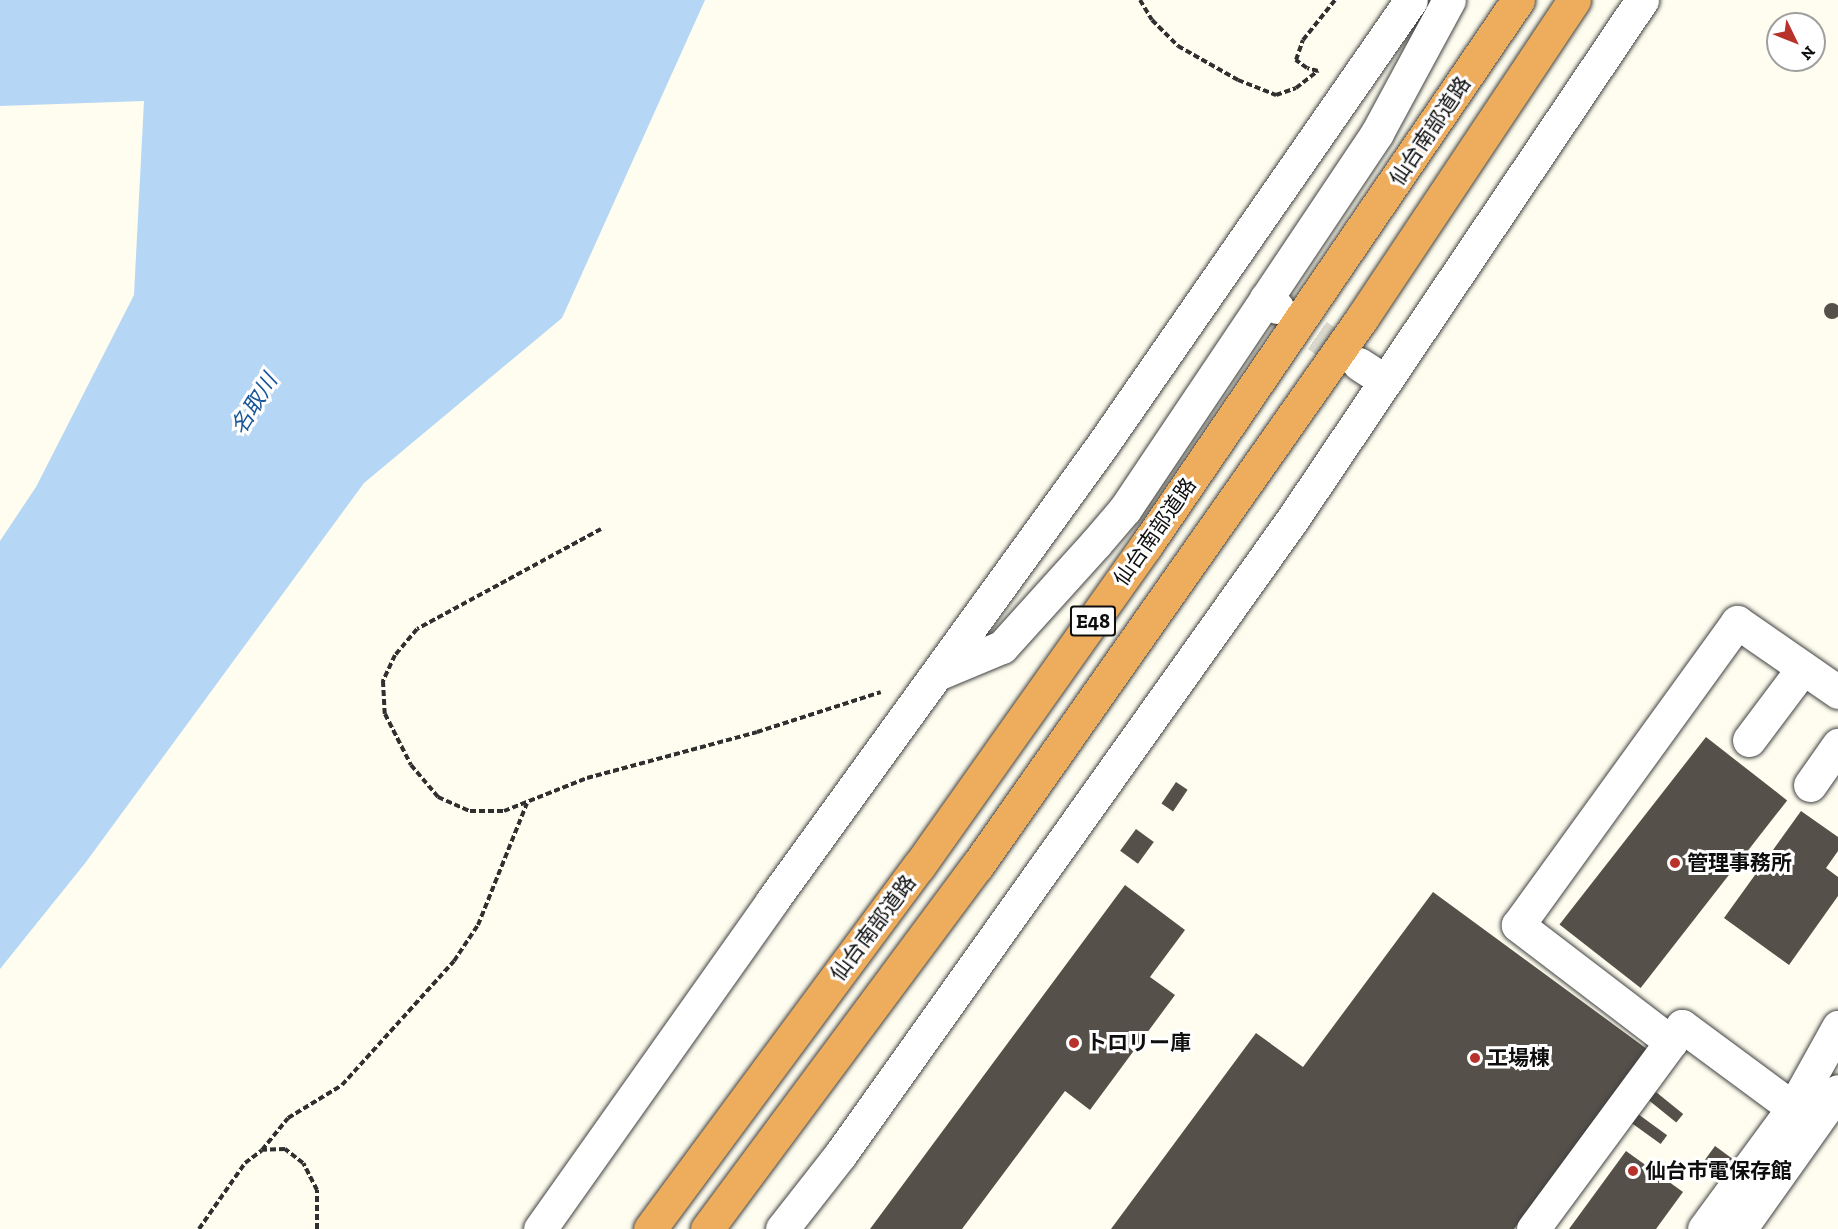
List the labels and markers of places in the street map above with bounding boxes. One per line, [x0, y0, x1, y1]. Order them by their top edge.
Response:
place label: 管理事務所 [1687, 850, 1792, 876]
marker: 管理事務所 [1668, 856, 1682, 870]
place label: トロリー庫 [1086, 1030, 1191, 1056]
marker: トロリー庫 [1067, 1036, 1081, 1050]
place label: 工場棟 [1487, 1045, 1550, 1071]
marker: 工場棟 [1468, 1051, 1482, 1065]
place label: 仙台市電保存館 [1645, 1158, 1792, 1184]
marker: 仙台市電保存館 [1626, 1164, 1640, 1178]

